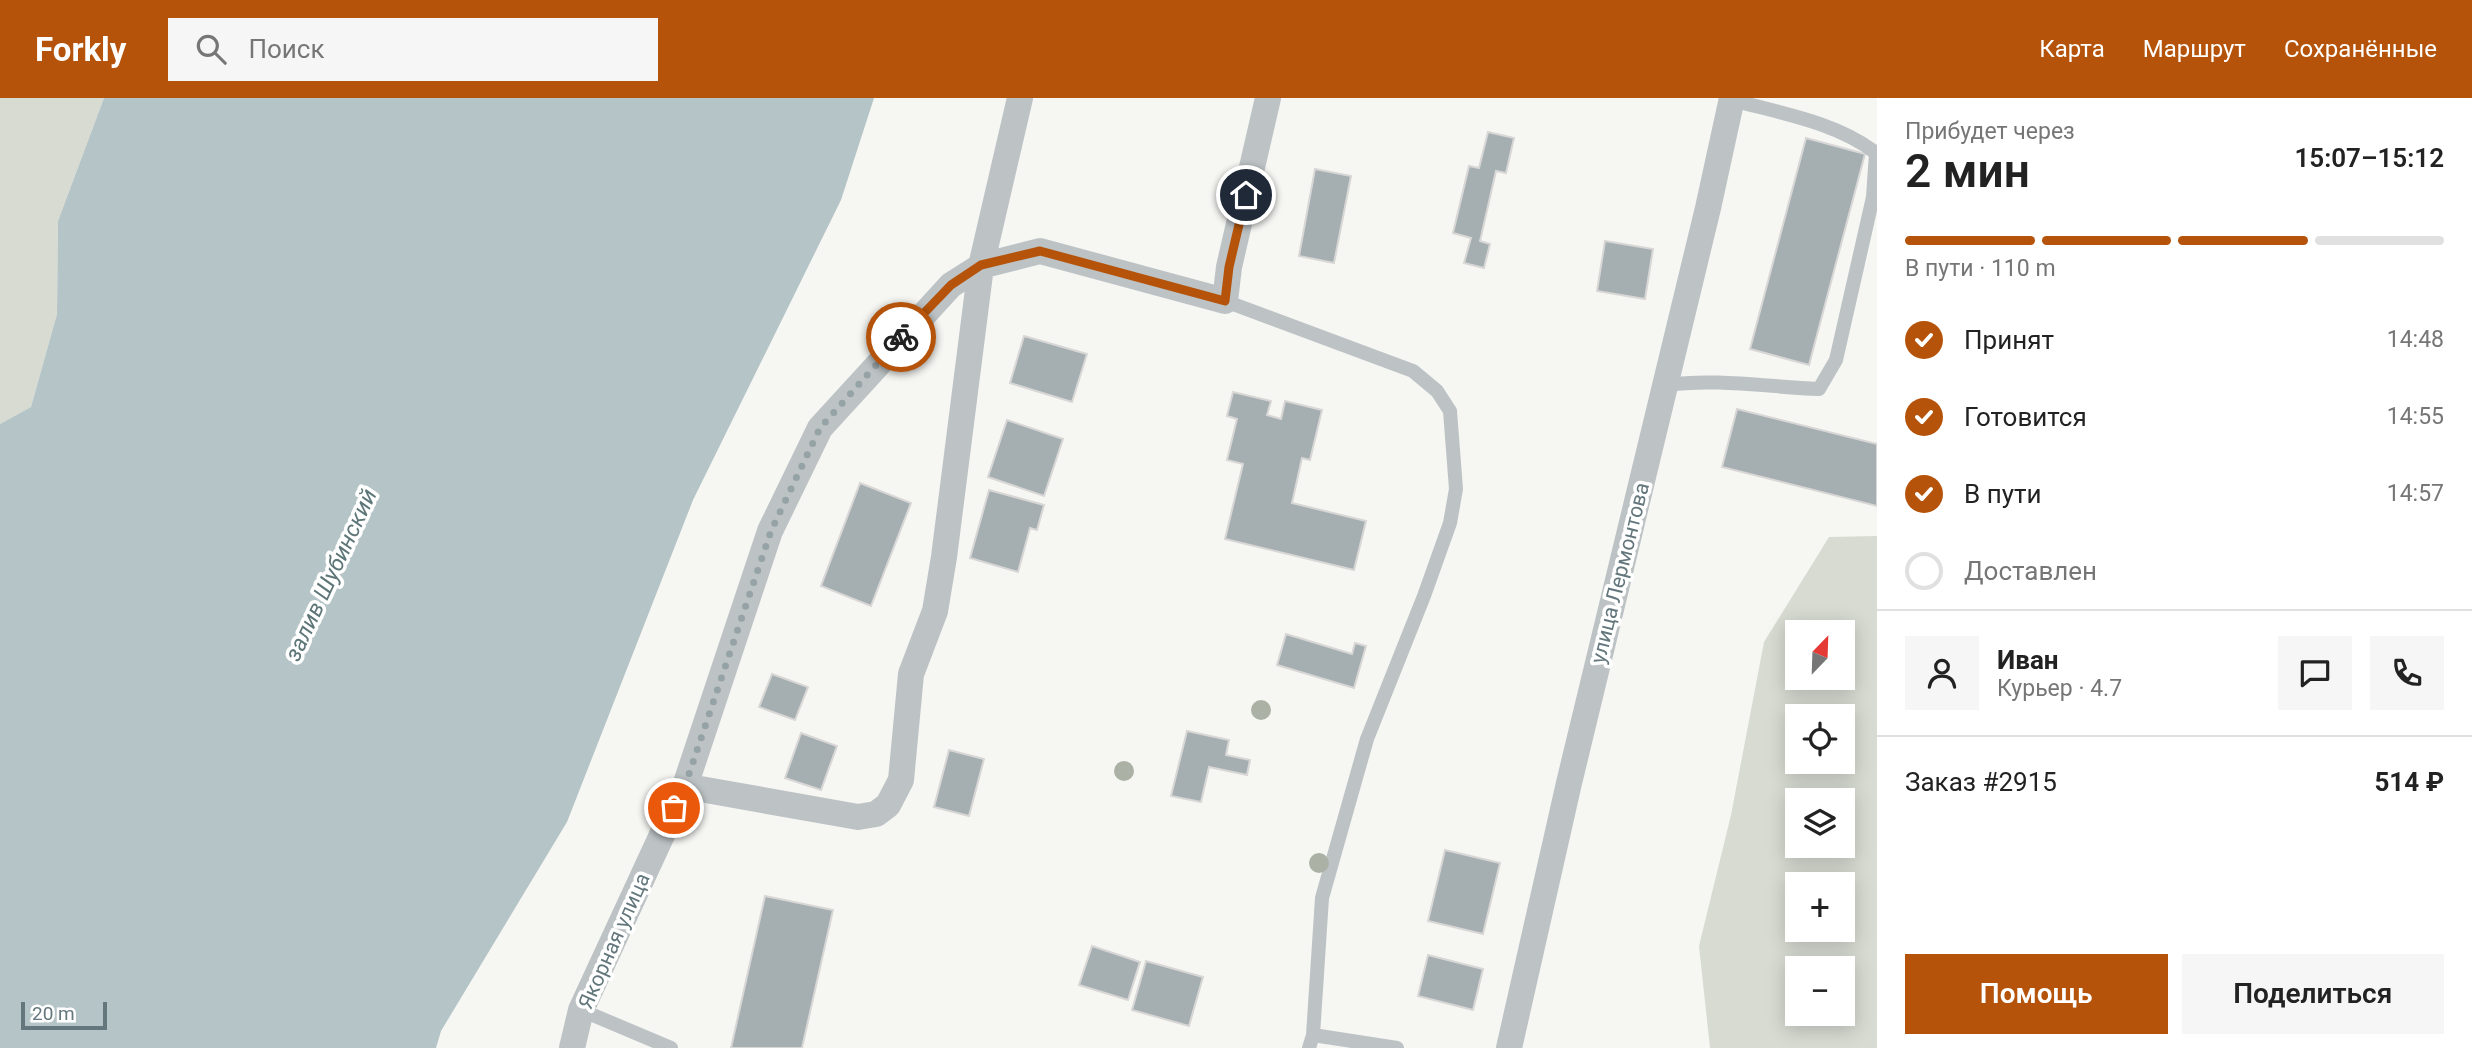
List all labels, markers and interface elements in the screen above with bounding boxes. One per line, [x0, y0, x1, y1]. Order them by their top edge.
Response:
search box [168, 18, 658, 81]
text: Forkly [35, 30, 126, 69]
icon: search [192, 30, 230, 68]
text: Поиск [248, 34, 325, 64]
text: Карта [2039, 35, 2105, 63]
text: Маршрут [2143, 35, 2246, 63]
text: Сохранённые [2284, 35, 2437, 63]
text: Прибудет через [1905, 118, 2075, 145]
text: 15:07–15:12 [2294, 143, 2444, 173]
text: 2 мин [1905, 144, 2030, 198]
pin [1216, 165, 1276, 225]
icon: home [1227, 176, 1265, 214]
text: В пути · 110 m [1905, 255, 2056, 282]
courier [866, 302, 936, 372]
icon: bike [882, 318, 920, 356]
icon: check [1905, 321, 1943, 359]
text: Принят [1964, 325, 2054, 355]
text: 14:48 [2387, 326, 2444, 353]
icon: check [1905, 398, 1943, 436]
text: Готовится [1964, 402, 2087, 432]
text: 14:55 [2387, 403, 2444, 430]
icon: check [1905, 475, 1943, 513]
text: В пути [1964, 479, 2041, 509]
street label: улица Лермонтова [1586, 480, 1654, 666]
text: 14:57 [2387, 480, 2444, 507]
water label: залив Шубинский [279, 485, 383, 665]
text: Доставлен [1964, 556, 2097, 586]
north arrow [1785, 620, 1855, 690]
map controls [1785, 620, 1855, 1026]
button: person [1905, 636, 1979, 710]
button: chat [2278, 636, 2352, 710]
button: phone [2370, 636, 2444, 710]
text: Иван [1997, 645, 2059, 675]
text: Курьер · 4.7 [1997, 675, 2122, 702]
button: locate [1785, 704, 1855, 774]
text: Заказ #2915 [1905, 767, 2057, 797]
text: 514 ₽ [2374, 767, 2444, 797]
pin [644, 778, 704, 838]
button: layers [1785, 788, 1855, 858]
icon: bag [655, 789, 693, 827]
street label: Якорная улица [573, 869, 655, 1013]
button: + [1785, 872, 1855, 942]
button: Помощь [1905, 954, 2168, 1034]
button: Поделиться [2182, 954, 2444, 1034]
button: − [1785, 956, 1855, 1026]
scale bar [21, 999, 107, 1031]
text: 20 m [32, 1002, 75, 1025]

